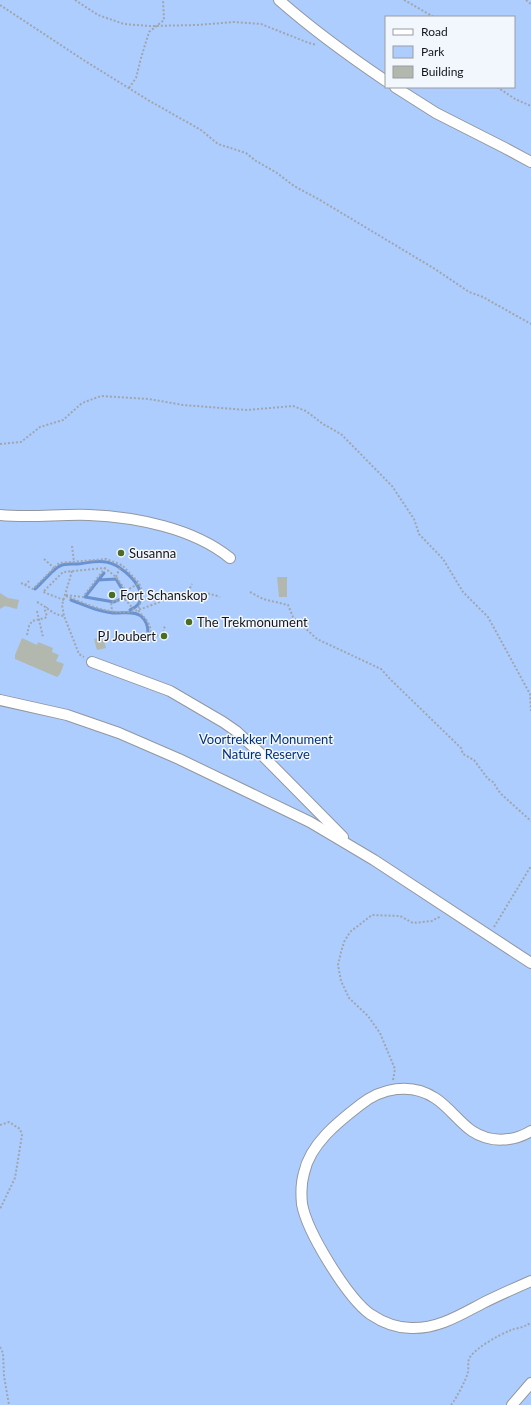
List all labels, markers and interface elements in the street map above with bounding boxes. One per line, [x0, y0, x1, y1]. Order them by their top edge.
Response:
legend [385, 16, 515, 88]
text: Road [421, 24, 448, 39]
text: Park [421, 44, 445, 59]
text: Building [421, 64, 464, 79]
place label: Susanna [129, 545, 176, 561]
marker: Susanna [116, 548, 126, 558]
place label: Fort Schanskop [120, 587, 208, 603]
marker: Fort Schanskop [107, 590, 117, 600]
place label: The Trekmonument [197, 614, 308, 630]
marker: The Trekmonument [184, 617, 194, 627]
place label: PJ Joubert [97, 628, 156, 644]
marker: PJ Joubert [159, 631, 169, 641]
park label: Voortrekker Monument Nature Reserve [199, 731, 333, 762]

